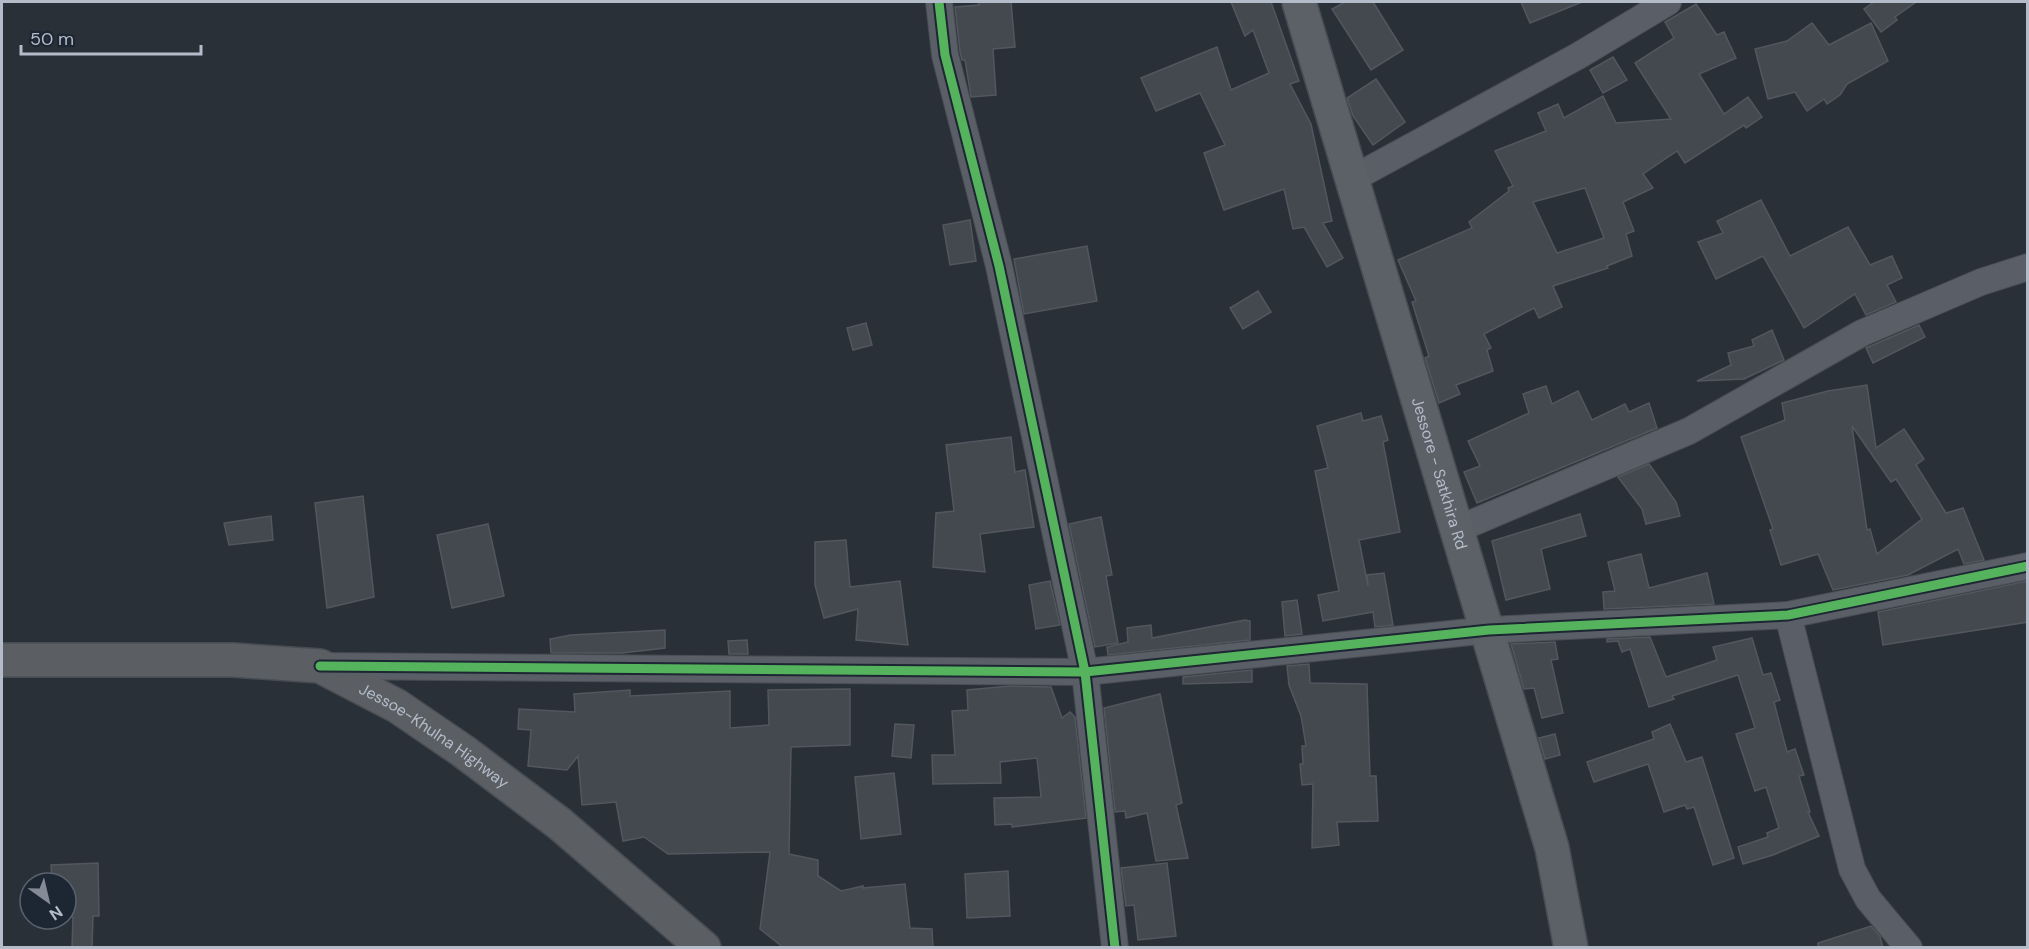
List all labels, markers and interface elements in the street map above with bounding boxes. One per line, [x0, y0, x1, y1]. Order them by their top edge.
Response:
scale bar [21, 18, 201, 56]
text: 50 m [30, 27, 74, 51]
street label: Jessore - Satkhira Rd [1407, 395, 1472, 552]
street label: Jessoe-Khulna Highway [356, 678, 513, 793]
north arrow [18, 871, 78, 931]
text: N [45, 901, 67, 925]

